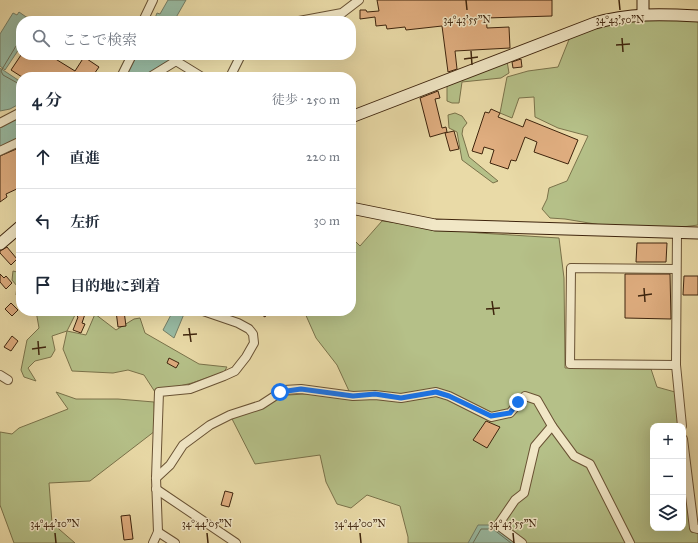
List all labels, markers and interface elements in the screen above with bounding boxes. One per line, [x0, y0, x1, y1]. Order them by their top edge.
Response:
text: 34°43'55"N [443, 14, 491, 26]
text: 34°43'50"N [596, 14, 645, 26]
search box [16, 16, 356, 60]
icon: search [30, 27, 52, 49]
text: ここで検索 [62, 31, 137, 49]
text: 4 分 [32, 90, 62, 111]
text: 徒歩 · 250 m [272, 92, 340, 108]
icon: ahead [32, 146, 54, 168]
text: 直進 [70, 149, 100, 167]
text: 220 m [306, 149, 340, 165]
icon: left [32, 210, 54, 232]
text: 左折 [70, 213, 100, 231]
text: 30 m [314, 213, 340, 229]
icon: arrive [32, 274, 54, 296]
text: 目的地に到着 [70, 277, 160, 295]
route start [271, 383, 289, 401]
route end [509, 393, 527, 411]
map controls [650, 423, 686, 531]
button: + [650, 423, 686, 459]
button: − [650, 459, 686, 495]
button: layers [650, 495, 686, 531]
text: 34°44'10"N [30, 518, 80, 530]
text: 34°44'05"N [182, 518, 233, 530]
text: 34°44'00"N [334, 518, 386, 530]
text: 34°43'55"N [489, 518, 537, 530]

